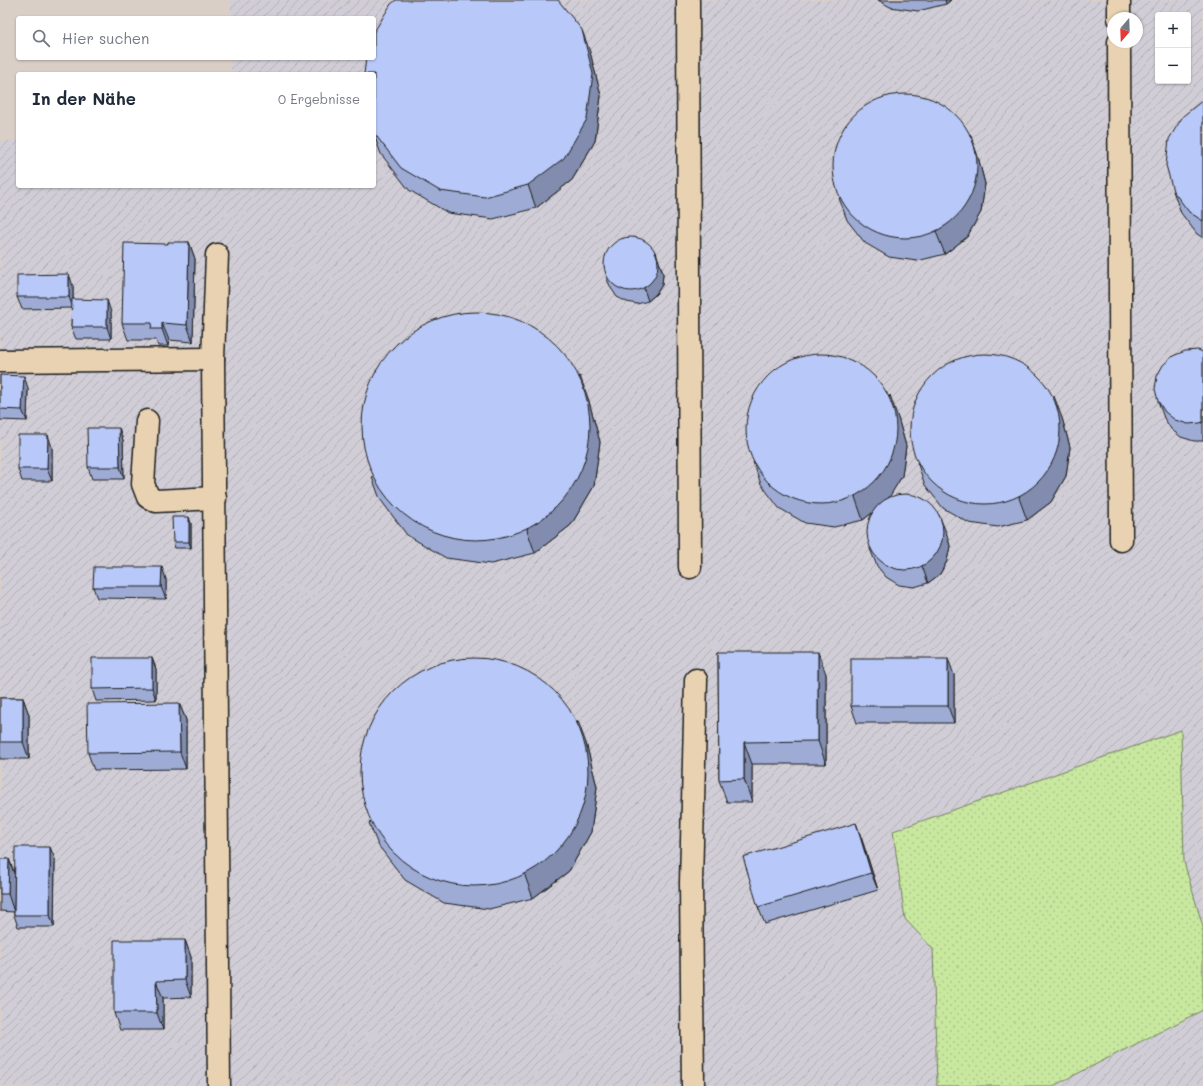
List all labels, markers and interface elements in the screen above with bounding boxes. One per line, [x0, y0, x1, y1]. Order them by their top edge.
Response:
north arrow [1107, 12, 1143, 48]
map controls [1155, 12, 1191, 84]
button: + [1155, 12, 1191, 48]
search box [16, 16, 376, 60]
icon: search [30, 27, 52, 49]
text: Hier suchen [62, 28, 149, 48]
button: − [1155, 48, 1191, 84]
text: In der Nähe [32, 87, 136, 109]
text: 0 Ergebnisse [278, 90, 360, 107]

